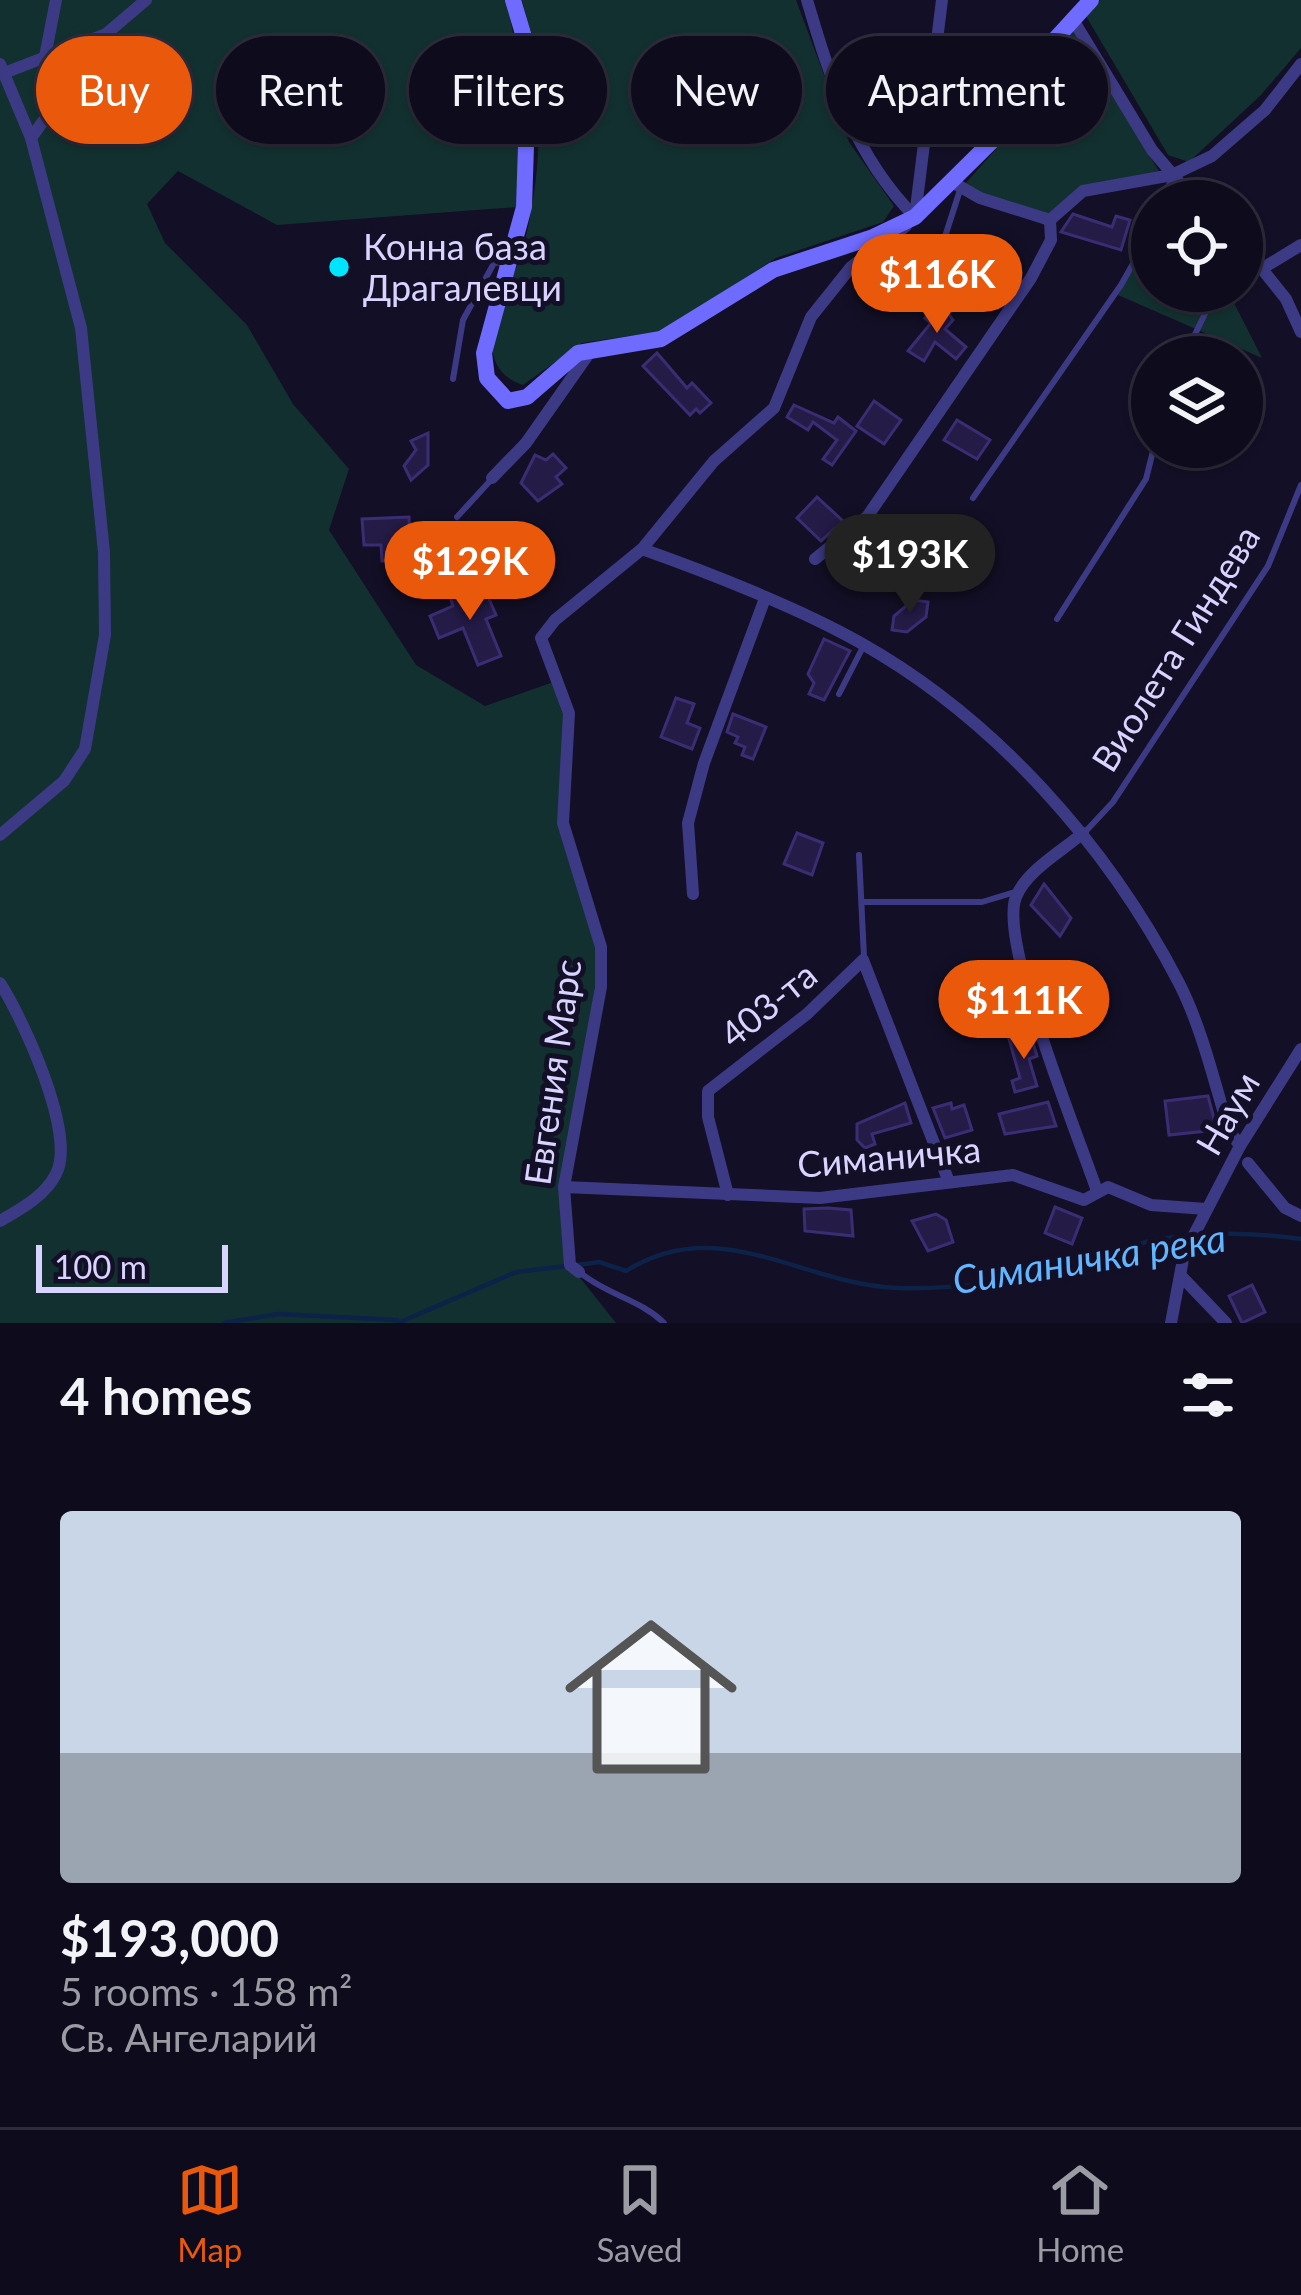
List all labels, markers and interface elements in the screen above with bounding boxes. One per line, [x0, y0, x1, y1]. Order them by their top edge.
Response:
chip: Buy [36, 36, 192, 144]
chip: Rent [216, 36, 385, 144]
chip: Filters [409, 36, 607, 144]
chip: New [631, 36, 802, 144]
chip: Apartment [826, 36, 1108, 144]
map controls [1131, 180, 1263, 468]
button: locate [1131, 180, 1263, 312]
place label: Конна база Драгалевци [363, 224, 562, 309]
pin: $116K [853, 234, 1021, 336]
text: $116K [878, 250, 996, 296]
marker: Конна база Драгалевци [326, 254, 352, 280]
button: layers [1131, 336, 1263, 468]
pin: $193K [826, 514, 994, 616]
street label: Виолета Гиндева [1082, 517, 1268, 779]
pin: $129K [386, 521, 554, 623]
text: $193K [851, 530, 969, 576]
text: $129K [411, 537, 529, 583]
street label: 403-та [711, 952, 825, 1056]
street label: Евгения Марс [514, 956, 590, 1188]
pin: $111K [940, 960, 1108, 1062]
text: $111K [965, 976, 1083, 1022]
street label: Наум [1186, 1064, 1268, 1162]
street label: Симаничка [795, 1126, 983, 1186]
water label: Симаничка река [949, 1214, 1229, 1302]
scale bar [36, 1239, 228, 1292]
text: 100 m [54, 1246, 147, 1286]
icon: filters [1175, 1362, 1241, 1428]
text: 4 homes [60, 1365, 252, 1426]
icon: home [543, 1589, 759, 1805]
text: $193,000 [60, 1907, 279, 1968]
text: 5 rooms · 158 m² [60, 1968, 352, 2014]
text: Св. Ангеларий [60, 2014, 317, 2060]
tab: Map [177, 2157, 243, 2269]
tab: Saved [596, 2157, 683, 2269]
tab: Home [1036, 2157, 1124, 2269]

